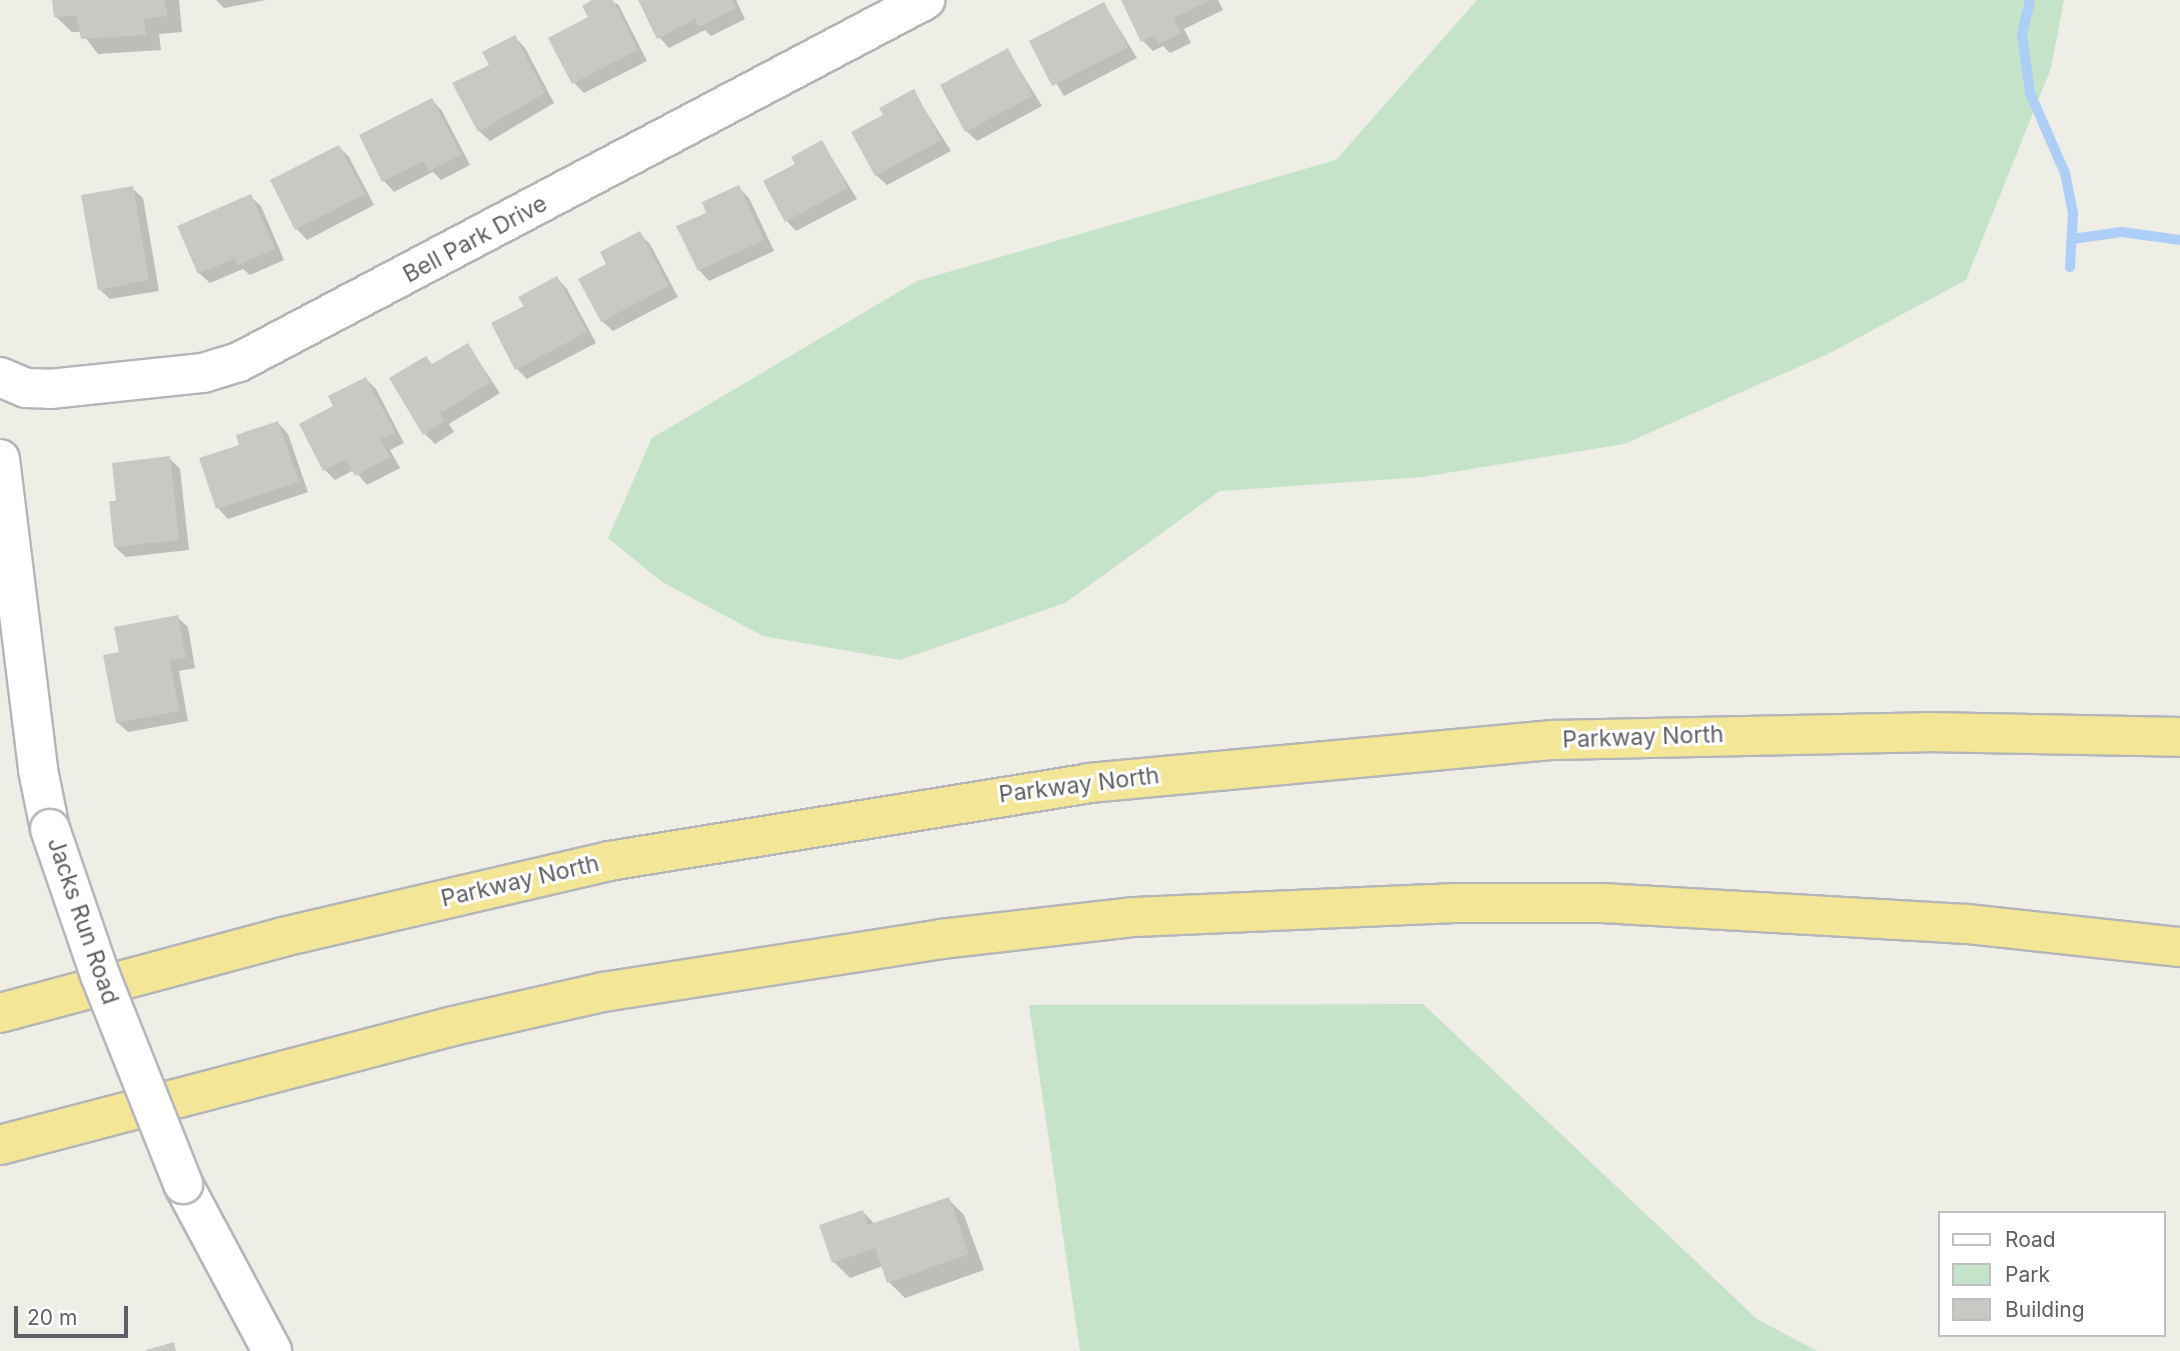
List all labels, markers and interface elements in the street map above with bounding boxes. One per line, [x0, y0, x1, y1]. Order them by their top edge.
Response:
street label: Bell Park Drive [398, 190, 552, 288]
street label: Parkway North [1562, 720, 1724, 754]
street label: Parkway North [997, 761, 1161, 809]
street label: Jacks Run Road [42, 834, 124, 1008]
street label: Parkway North [438, 849, 602, 913]
legend [1938, 1211, 2166, 1337]
text: Road [2005, 1227, 2056, 1252]
text: Park [2005, 1262, 2050, 1287]
scale bar [18, 1292, 131, 1336]
text: Building [2005, 1297, 2085, 1322]
text: 20 m [27, 1305, 77, 1330]

